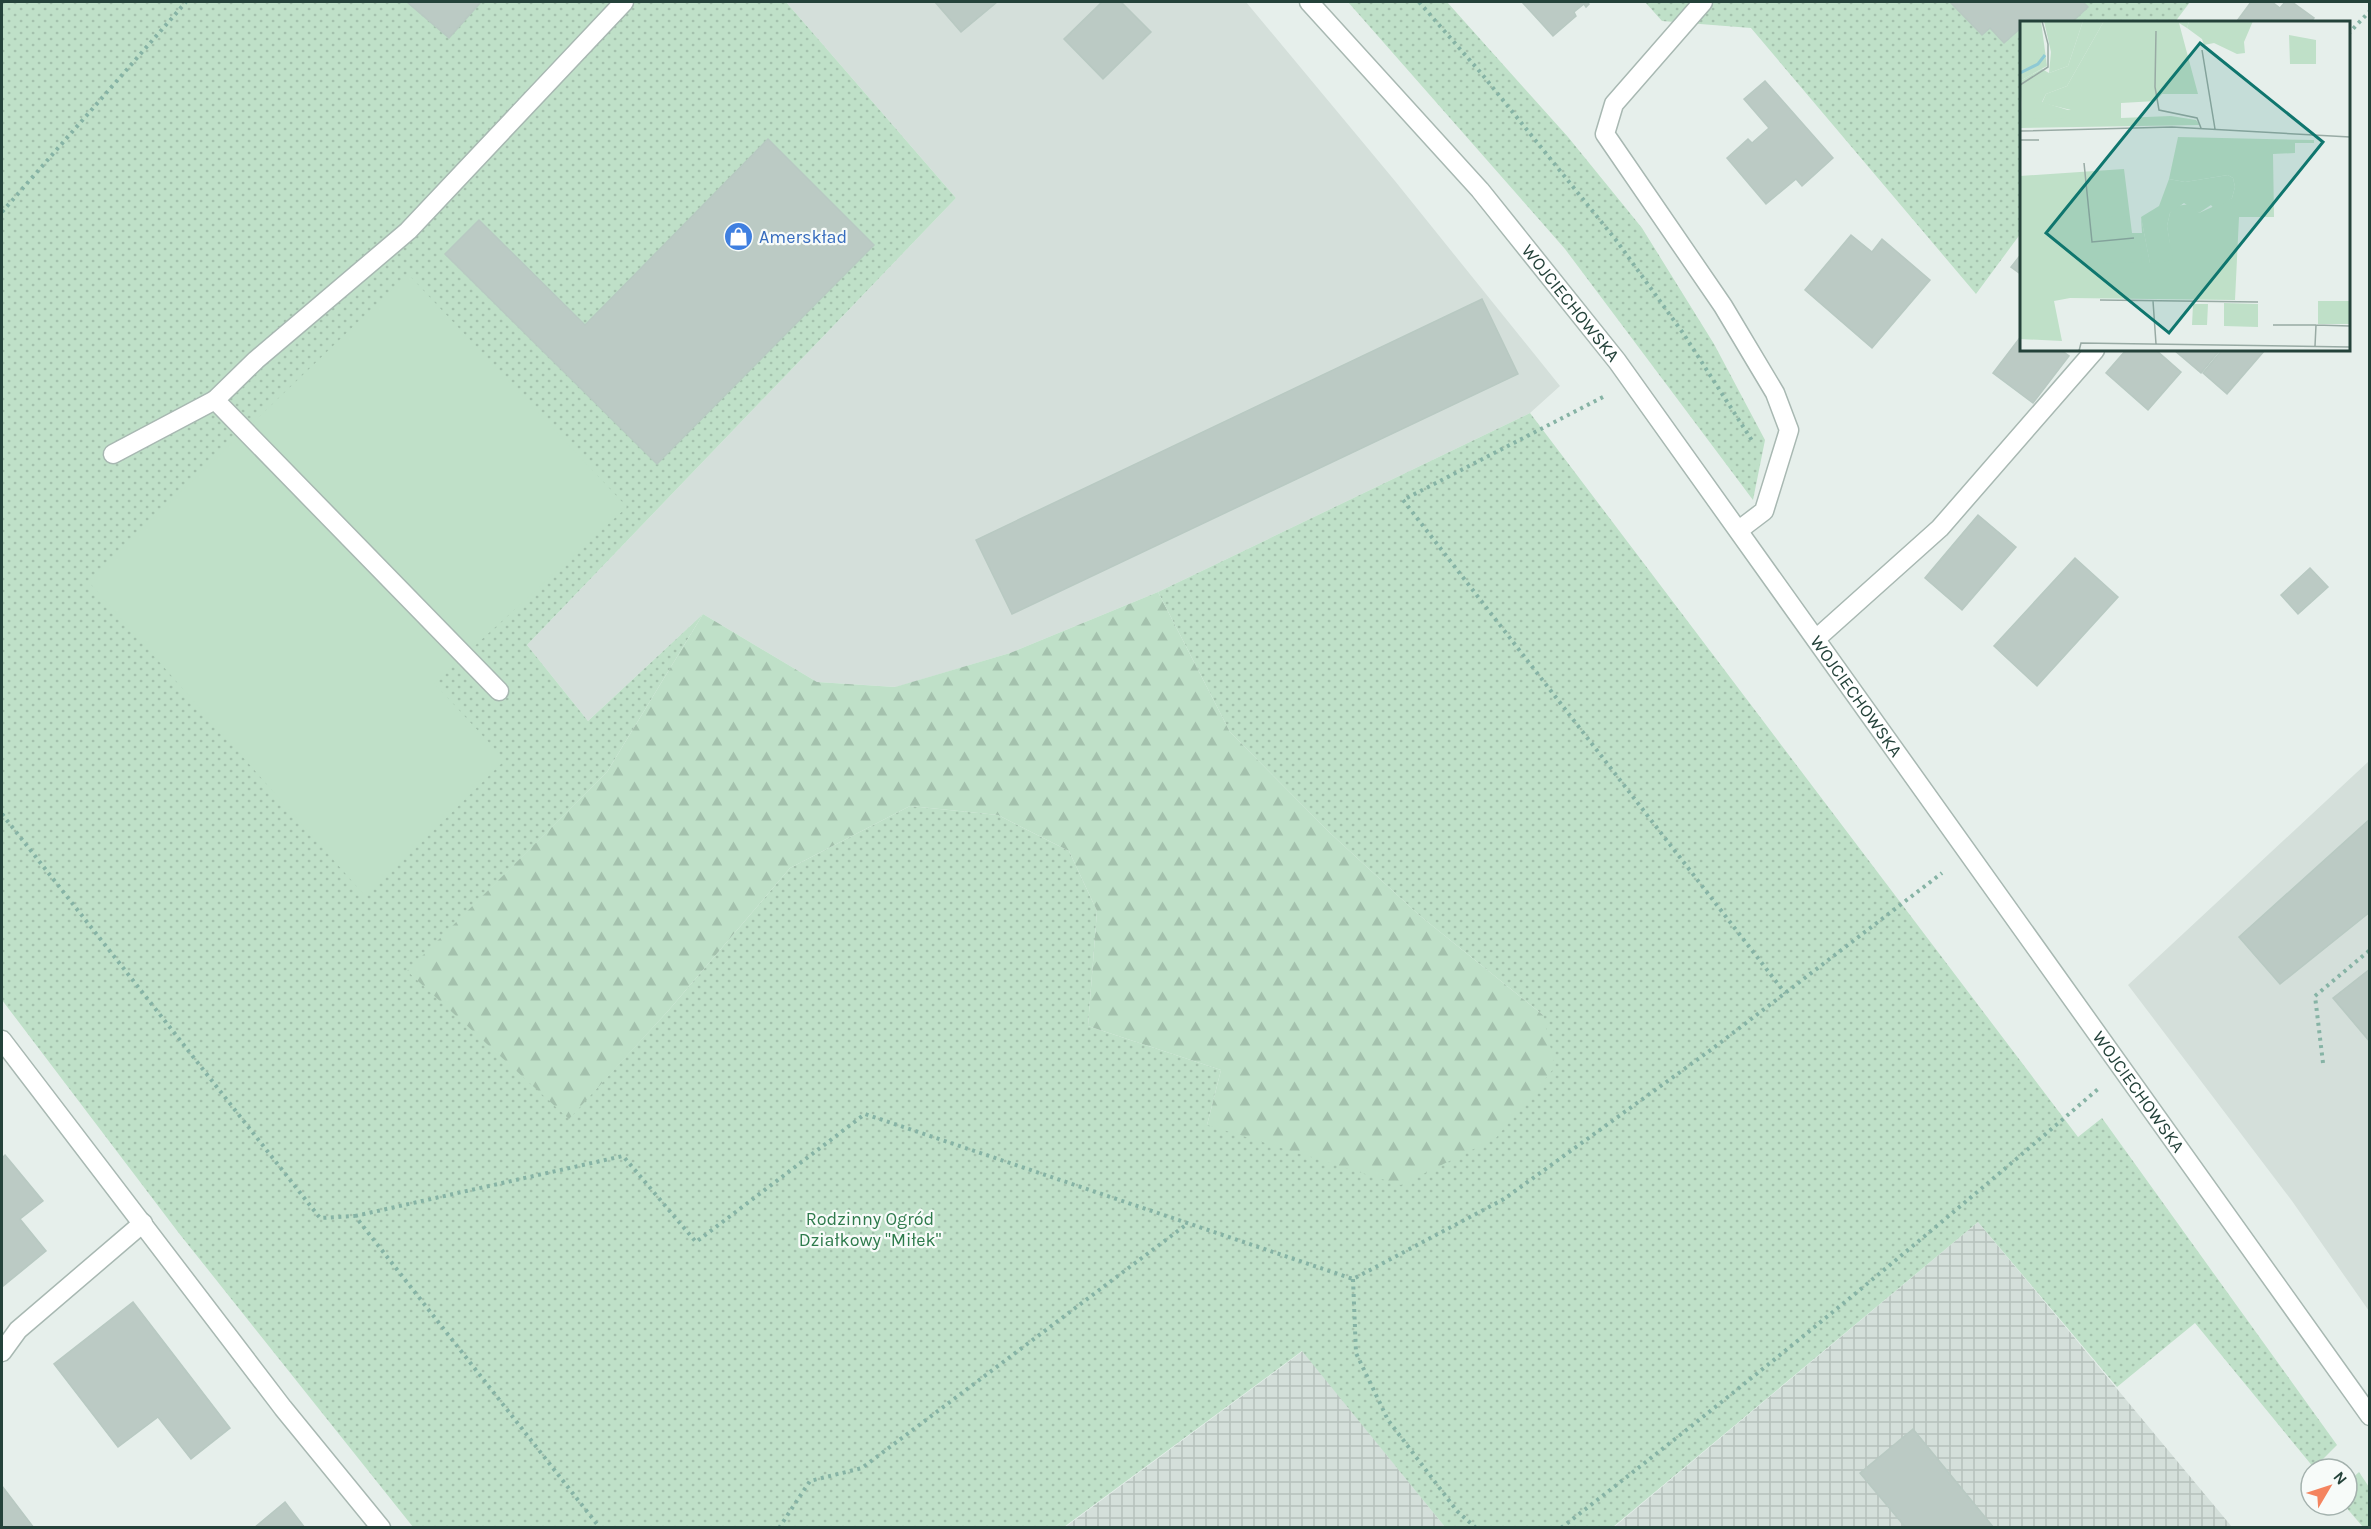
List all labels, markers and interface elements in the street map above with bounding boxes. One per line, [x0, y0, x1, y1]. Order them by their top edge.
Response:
inset map [2020, 21, 2350, 351]
shop icon: Amerskład [722, 221, 754, 253]
place label: Amerskład [759, 226, 847, 248]
street label: WOJCIECHOWSKA [1517, 240, 1624, 366]
street label: WOJCIECHOWSKA [1805, 631, 1907, 761]
street label: WOJCIECHOWSKA [2088, 1027, 2189, 1157]
park label: Rodzinny Ogród Działkowy "Miłek" [799, 1208, 941, 1251]
north arrow [2299, 1457, 2359, 1517]
text: N [2329, 1467, 2351, 1488]

